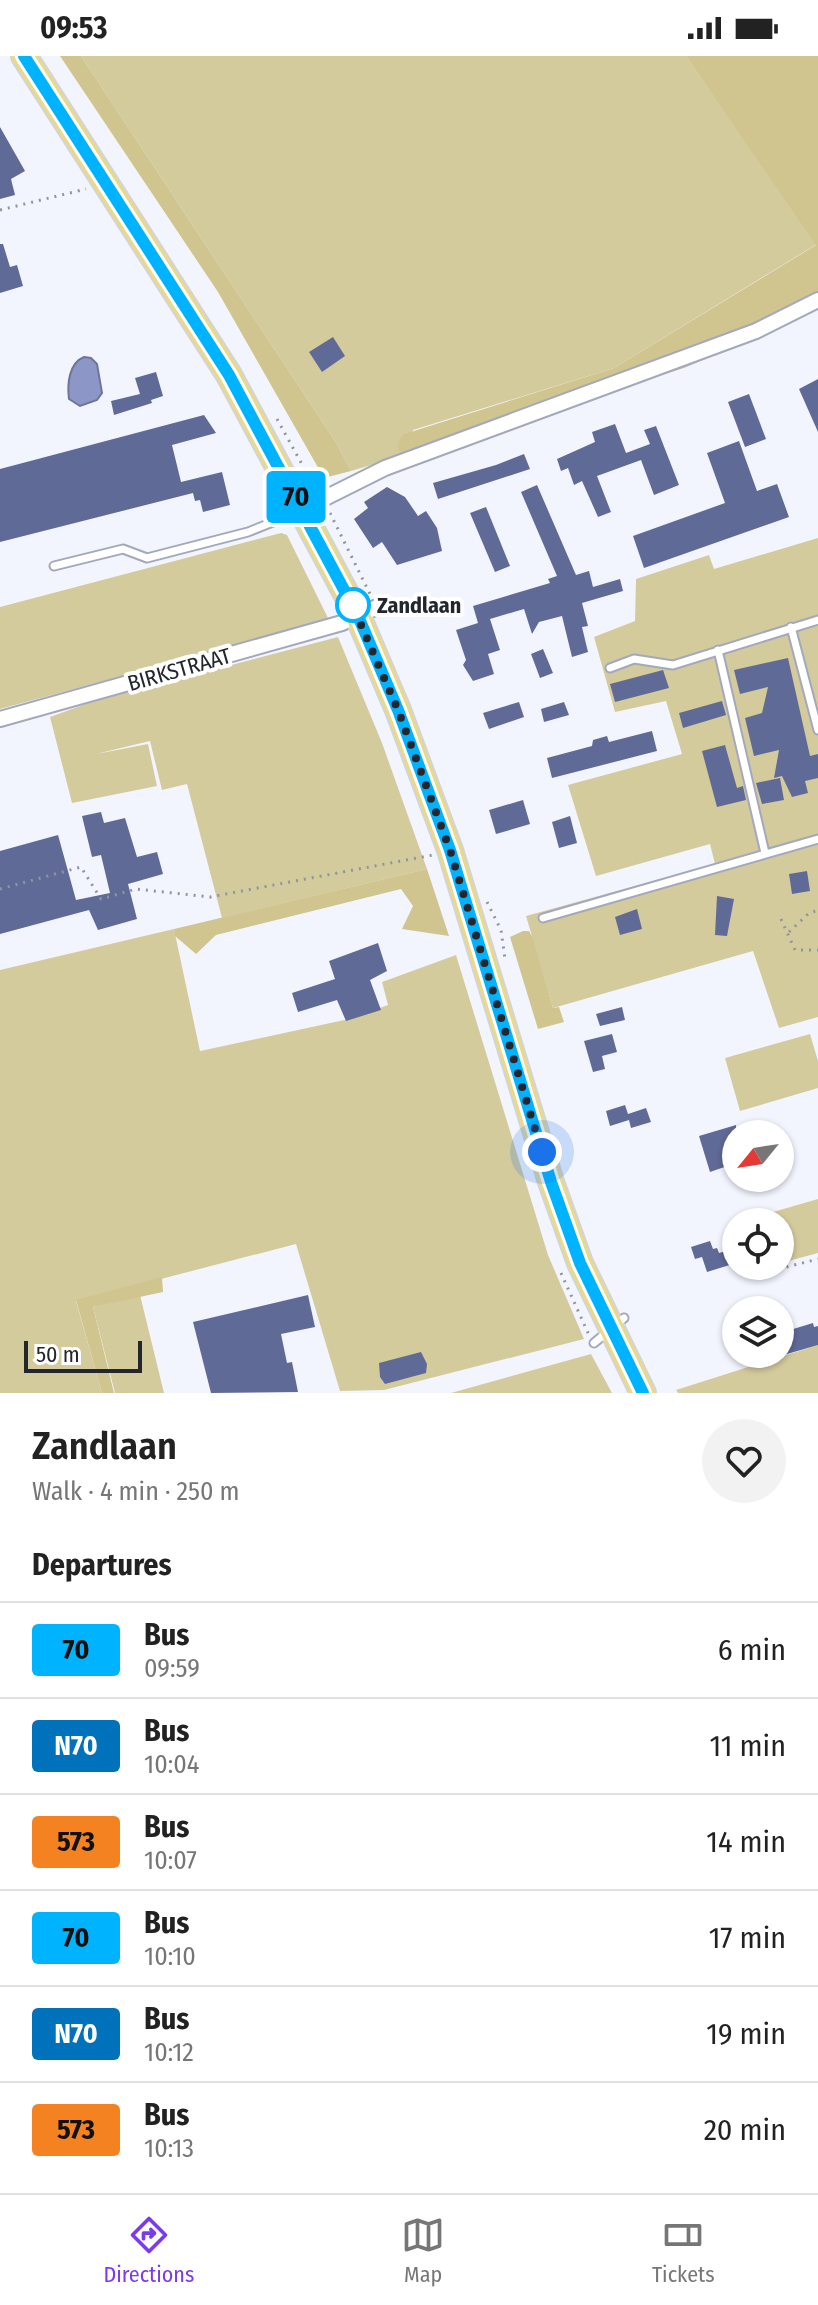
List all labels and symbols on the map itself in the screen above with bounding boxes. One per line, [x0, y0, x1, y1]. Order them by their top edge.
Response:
line badge: 70 [260, 471, 332, 523]
marker: Zandlaan [336, 588, 370, 622]
place label: Zandlaan [377, 592, 461, 619]
street label: BIRKSTRAAT [124, 642, 235, 697]
north arrow [722, 1120, 794, 1192]
your location [522, 1132, 562, 1172]
scale bar [24, 1337, 142, 1373]

